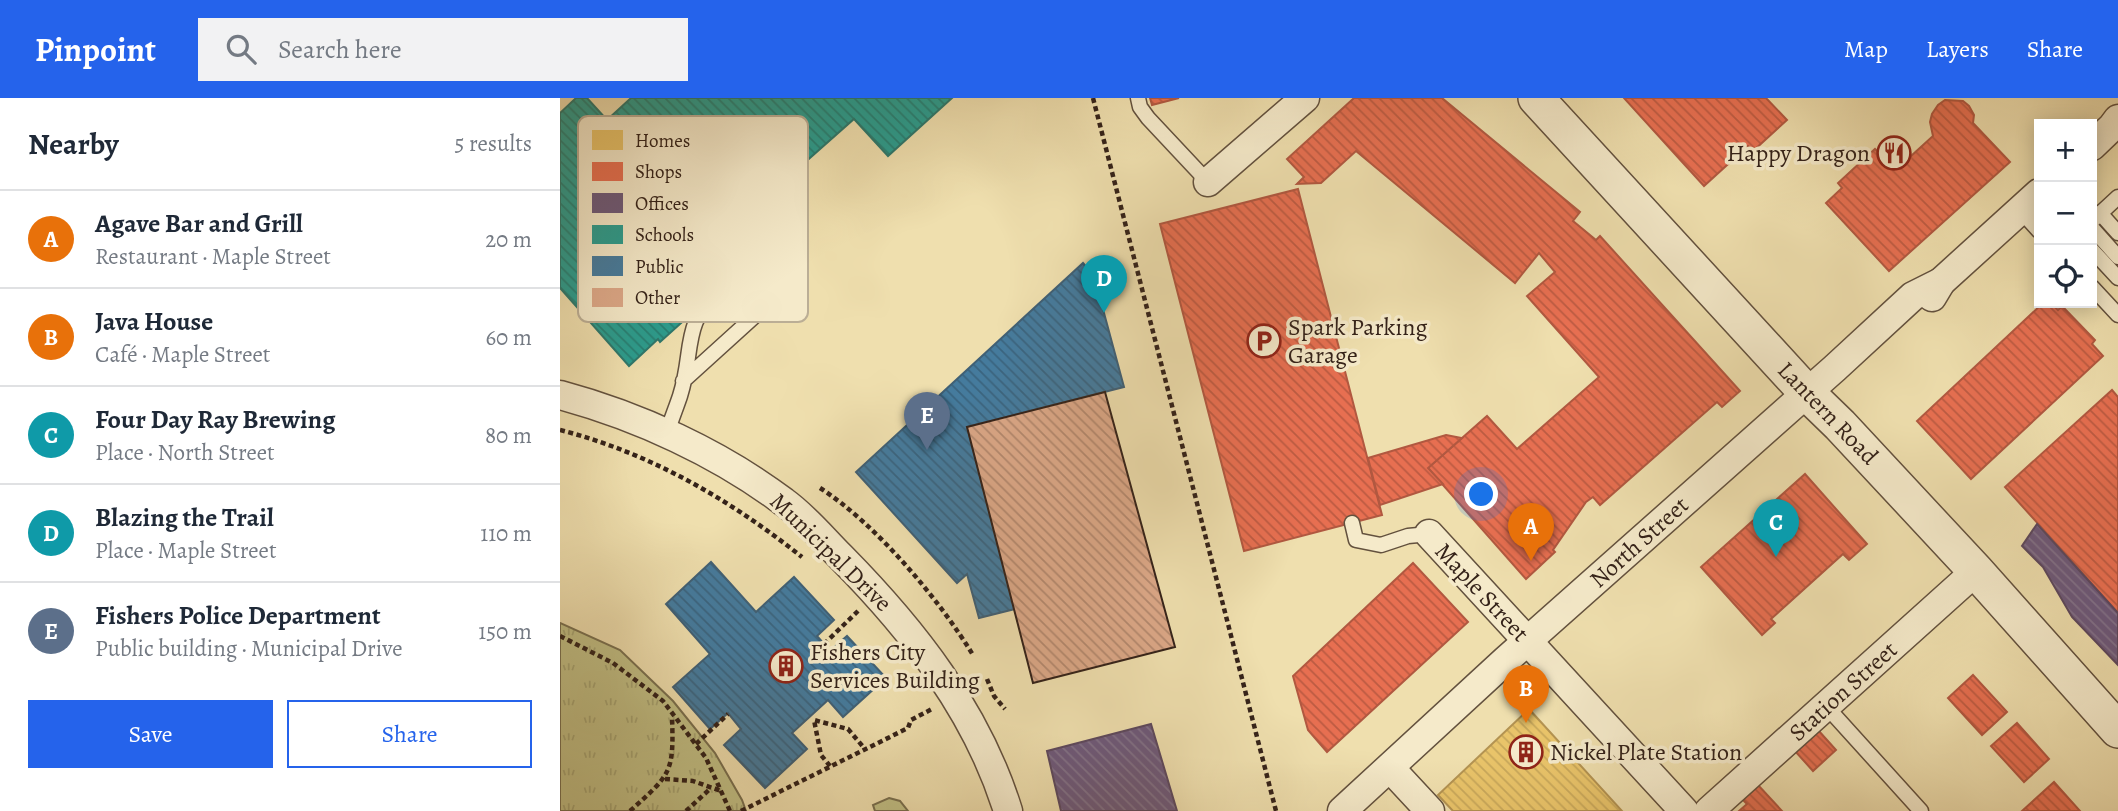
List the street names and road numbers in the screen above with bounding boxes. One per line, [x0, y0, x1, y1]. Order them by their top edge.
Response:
street label: Lantern Road [1771, 354, 1886, 472]
street label: Municipal Drive [763, 486, 899, 618]
street label: North Street [1583, 489, 1695, 595]
street label: Maple Street [1428, 536, 1536, 648]
street label: Station Street [1782, 634, 1904, 748]

